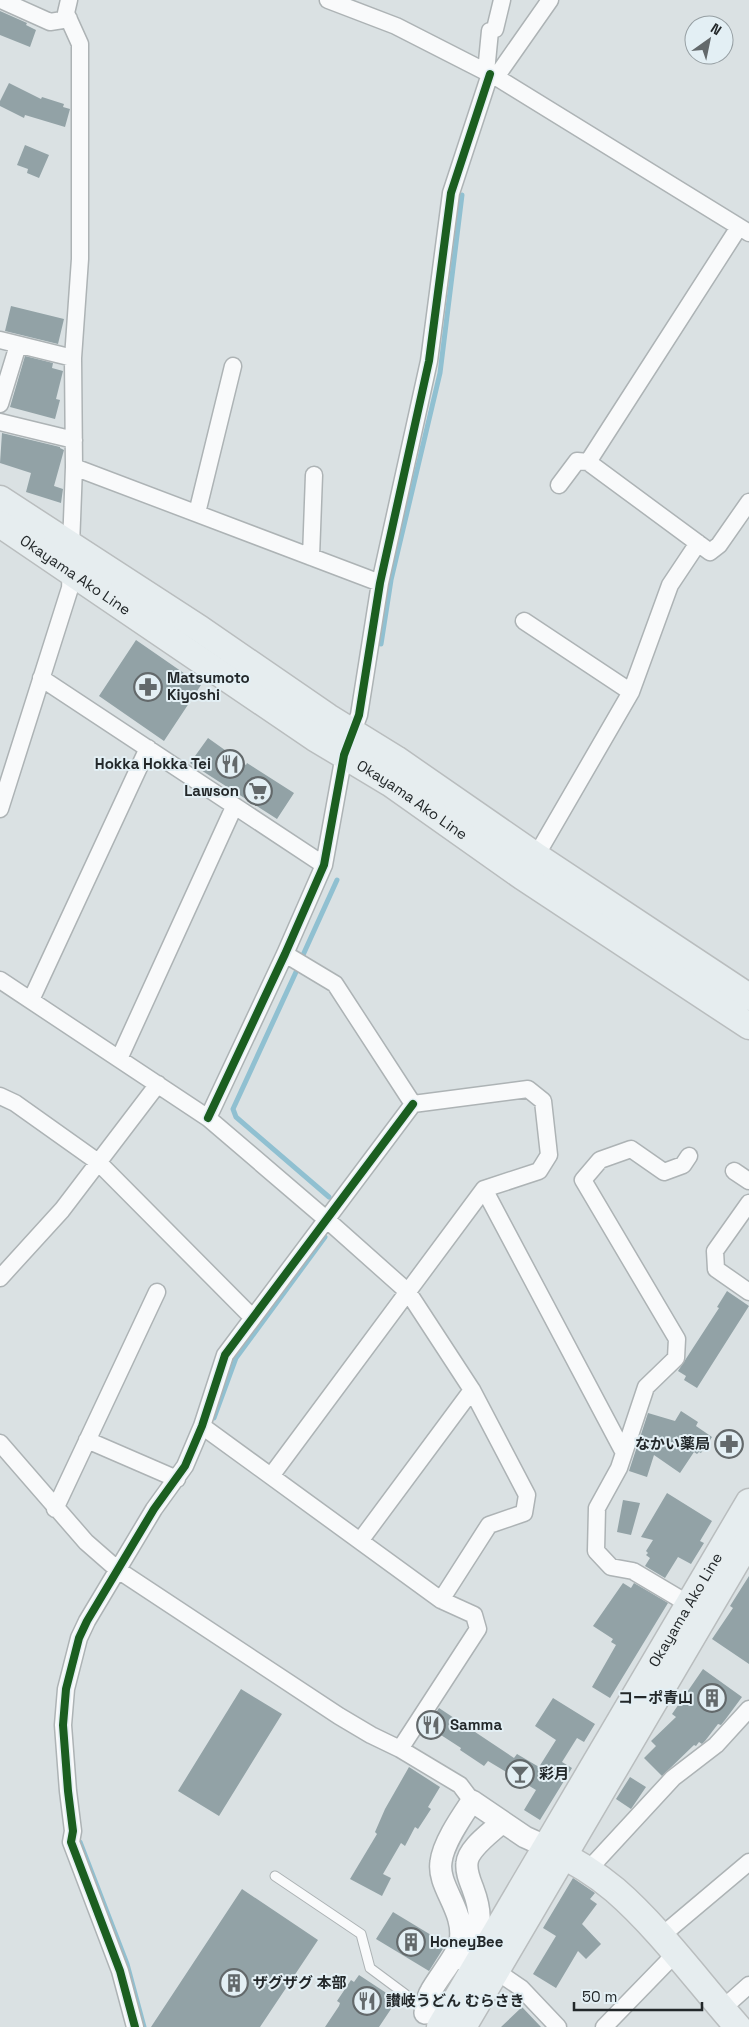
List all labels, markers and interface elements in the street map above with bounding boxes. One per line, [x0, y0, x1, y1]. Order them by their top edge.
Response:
north arrow [684, 15, 734, 65]
text: N [707, 19, 725, 39]
street label: Okayama Ako Line [17, 530, 135, 619]
place label: Matsumoto Kiyoshi [167, 668, 250, 704]
pharmacy icon: Matsumoto Kiyoshi [133, 672, 163, 702]
restaurant icon: Hokka Hokka Tei [215, 749, 245, 779]
place label: Hokka Hokka Tei [95, 754, 211, 773]
street label: Okayama Ako Line [354, 755, 471, 844]
supermarket icon: Lawson [243, 776, 273, 806]
place label: Lawson [184, 781, 239, 800]
pharmacy icon: なかい薬局 [714, 1429, 744, 1459]
place label: なかい薬局 [635, 1434, 710, 1453]
street label: Okayama Ako Line [644, 1549, 726, 1670]
building icon: コーポ青山 [697, 1683, 727, 1713]
place label: コーポ青山 [618, 1688, 693, 1707]
restaurant icon: Samma [416, 1710, 446, 1740]
place label: Samma [450, 1715, 502, 1734]
bar icon: 彩月 [505, 1759, 535, 1789]
place label: 彩月 [539, 1764, 569, 1783]
building icon: HoneyBee [396, 1927, 426, 1957]
place label: HoneyBee [430, 1932, 504, 1951]
building icon: ザグザグ 本部 [219, 1968, 249, 1998]
place label: ザグザグ 本部 [253, 1973, 347, 1992]
scale bar [574, 1980, 702, 2012]
restaurant icon: 讃岐うどん むらさき [352, 1986, 382, 2016]
text: 50 m [582, 1987, 617, 2006]
place label: 讃岐うどん むらさき [386, 1991, 525, 2010]

